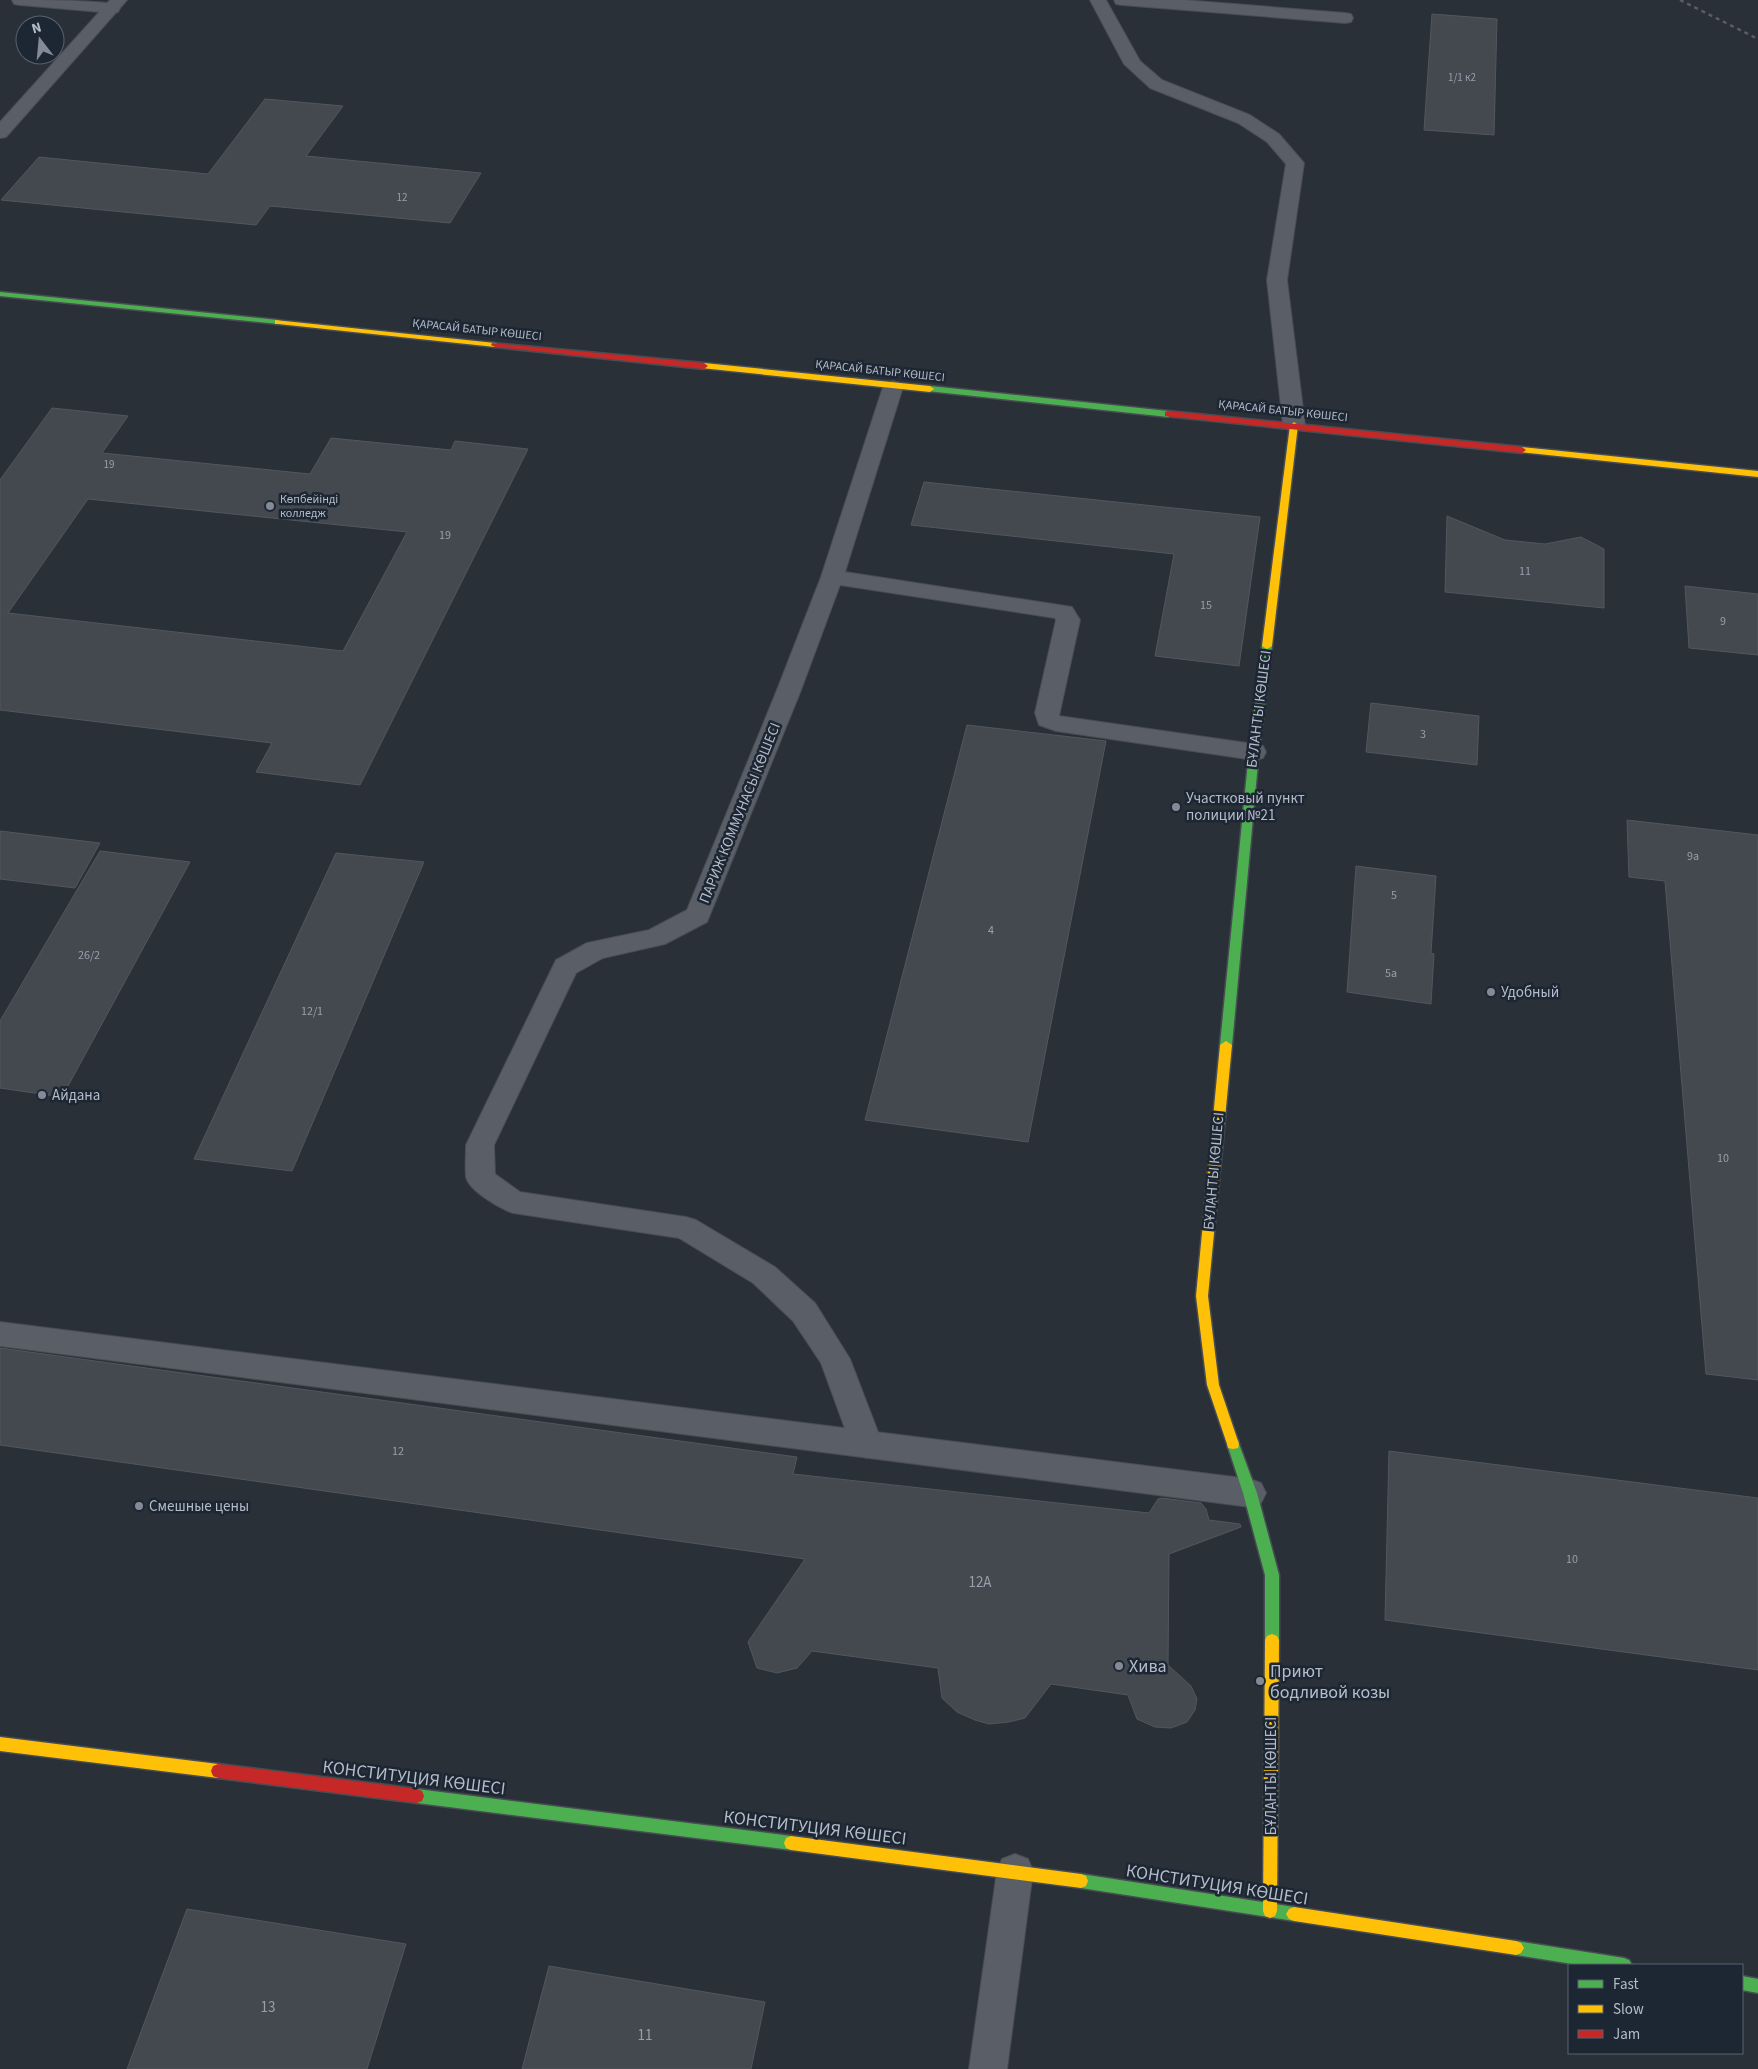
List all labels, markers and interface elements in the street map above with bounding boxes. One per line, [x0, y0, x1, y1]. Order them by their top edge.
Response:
north arrow [15, 15, 65, 65]
text: N [29, 18, 44, 39]
house number: 1/1 к2 [1448, 70, 1476, 85]
house number: 12 [397, 190, 407, 205]
street label: ҚАРАСАЙ БАТЫР КӨШЕСІ [411, 315, 543, 345]
street label: ҚАРАСАЙ БАТЫР КӨШЕСІ [814, 356, 946, 386]
street label: ҚАРАСАЙ БАТЫР КӨШЕСІ [1217, 396, 1349, 426]
house number: 19 [104, 457, 114, 472]
place label: Көпбейінді колледж [280, 491, 338, 522]
marker: Көпбейінді колледж [264, 500, 276, 512]
house number: 19 [439, 527, 451, 544]
house number: 11 [1519, 563, 1531, 580]
house number: 15 [1200, 597, 1212, 614]
house number: 9 [1720, 613, 1726, 630]
street label: БҰЛАНТЫ КӨШЕСІ [1241, 649, 1277, 769]
street label: ПАРИЖ КОММУНАСЫ КӨШЕСІ [694, 720, 786, 906]
house number: 3 [1420, 726, 1426, 743]
place label: Участковый пункт полиции №21 [1186, 788, 1305, 826]
marker: Участковый пункт полиции №21 [1170, 801, 1182, 813]
house number: 9а [1687, 848, 1699, 865]
house number: 5 [1391, 887, 1397, 904]
house number: 4 [988, 922, 994, 939]
house number: 26/2 [78, 947, 100, 964]
house number: 5а [1385, 965, 1397, 982]
place label: Удобный [1501, 982, 1559, 1003]
marker: Удобный [1485, 986, 1497, 998]
house number: 12/1 [301, 1003, 323, 1020]
place label: Айдана [52, 1085, 100, 1106]
marker: Айдана [36, 1089, 48, 1101]
street label: БҰЛАНТЫ КӨШЕСІ [1198, 1111, 1230, 1231]
house number: 10 [1717, 1150, 1729, 1167]
house number: 12 [392, 1443, 404, 1460]
place label: Смешные цены [149, 1496, 249, 1517]
marker: Смешные цены [133, 1500, 145, 1512]
house number: 10 [1566, 1551, 1578, 1568]
house number: 12А [968, 1572, 992, 1593]
place label: Хива [1129, 1654, 1167, 1679]
place label: Приют бодливой козы [1270, 1659, 1390, 1705]
marker: Хива [1113, 1660, 1125, 1672]
marker: Приют бодливой козы [1254, 1675, 1266, 1687]
street label: БҰЛАНТЫ КӨШЕСІ [1261, 1717, 1282, 1835]
street label: КОНСТИТУЦИЯ КӨШЕСІ [321, 1754, 507, 1802]
street label: КОНСТИТУЦИЯ КӨШЕСІ [722, 1804, 908, 1852]
street label: КОНСТИТУЦИЯ КӨШЕСІ [1124, 1858, 1310, 1912]
legend [1568, 1964, 1743, 2054]
text: Fast [1613, 1974, 1639, 1995]
house number: 13 [261, 1997, 275, 2018]
text: Slow [1613, 1999, 1644, 2020]
text: Jam [1613, 2024, 1640, 2045]
house number: 11 [638, 2025, 652, 2046]

